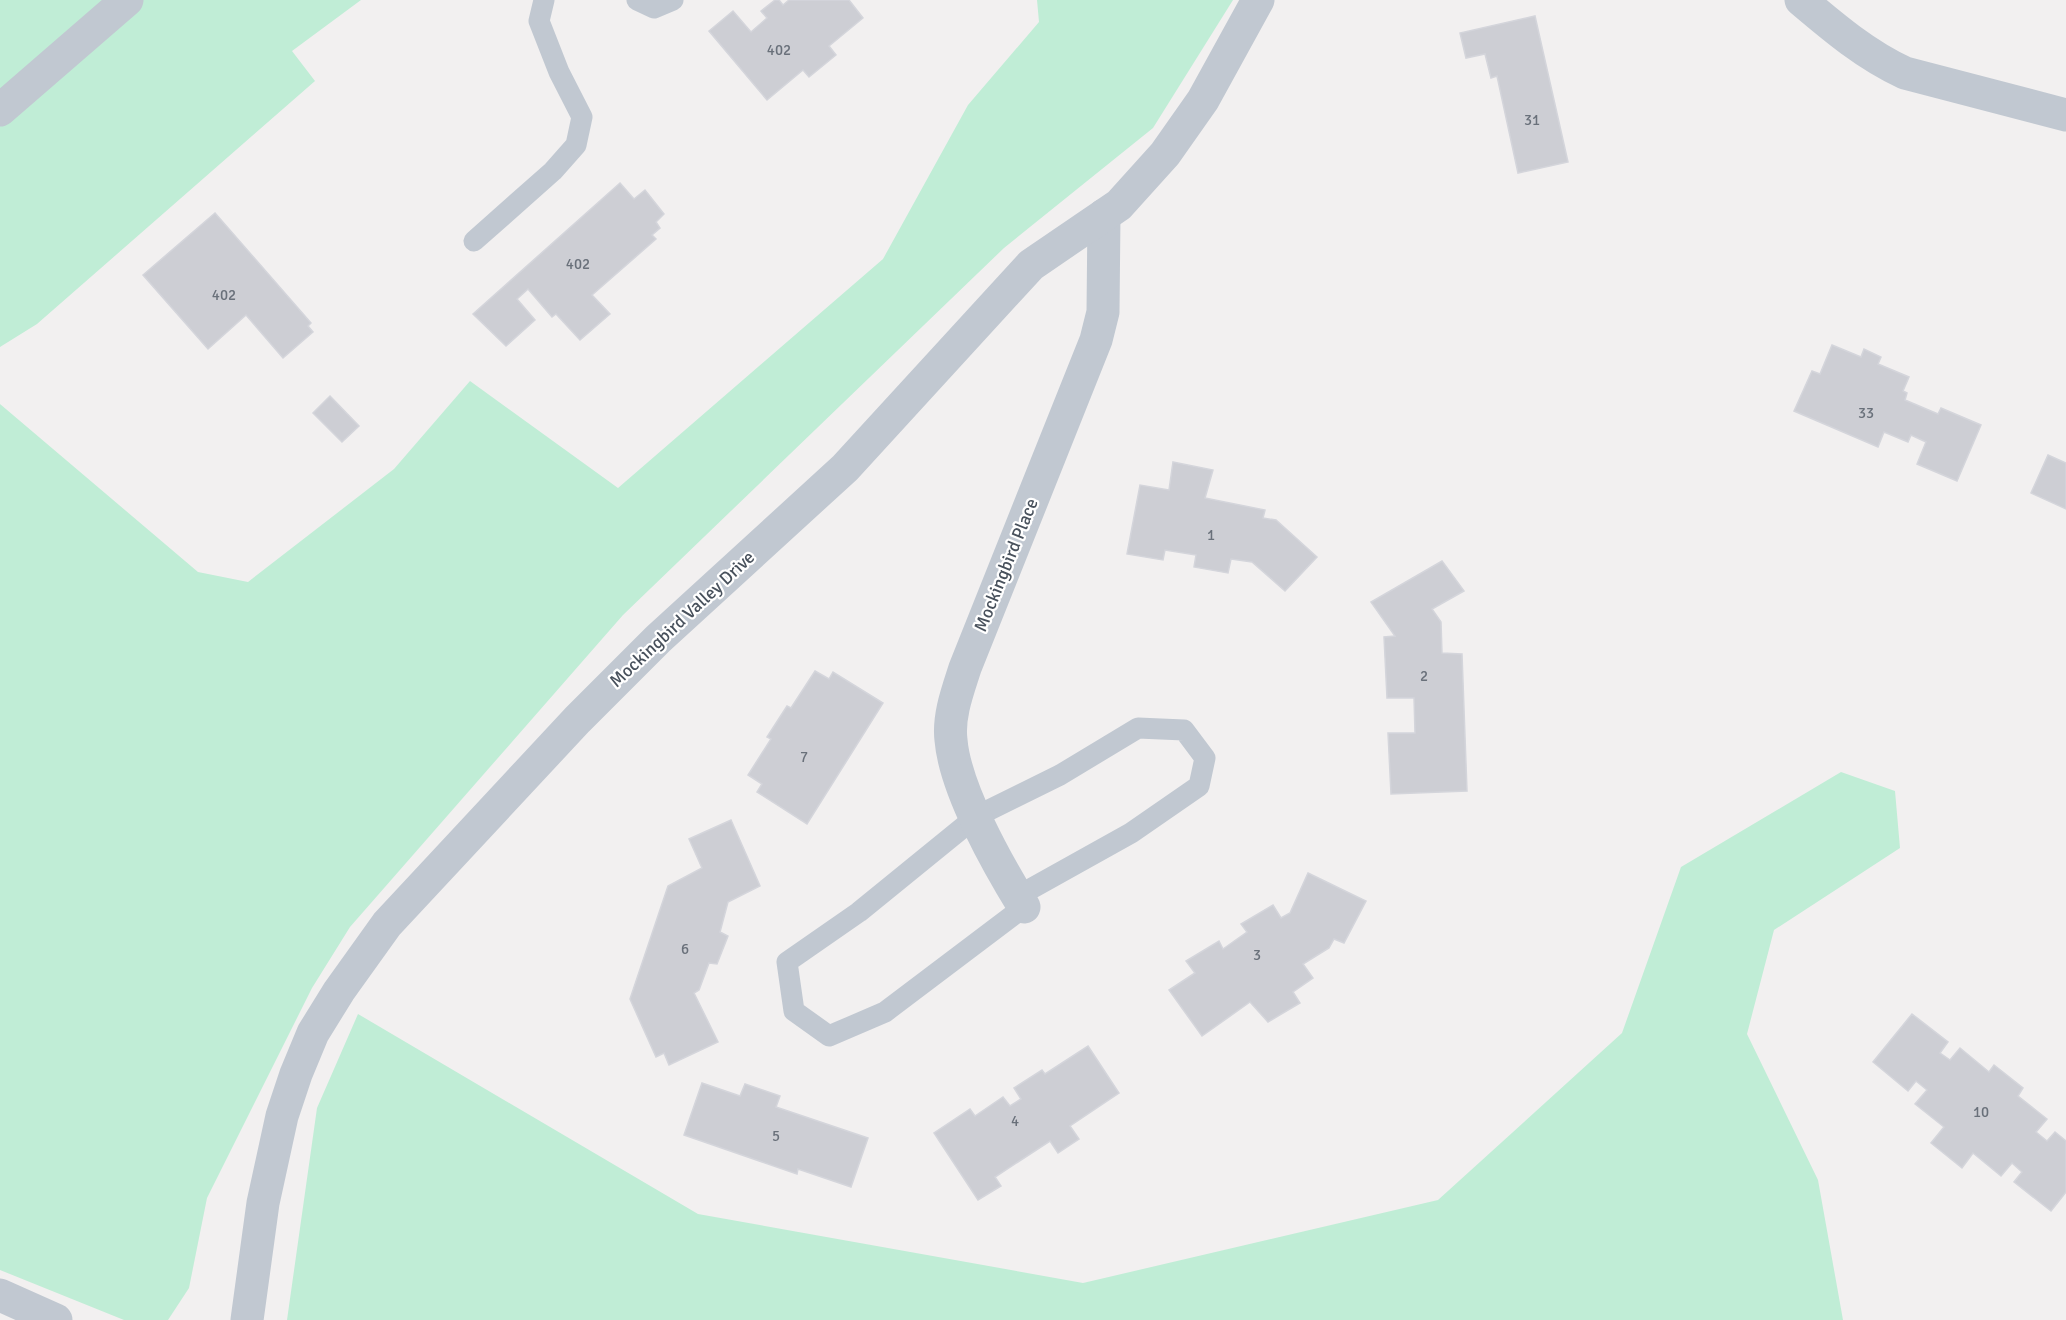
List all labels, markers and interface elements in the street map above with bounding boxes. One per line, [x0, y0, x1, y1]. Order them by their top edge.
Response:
house number: 402 [767, 41, 791, 59]
house number: 31 [1524, 111, 1540, 129]
house number: 402 [566, 255, 590, 273]
house number: 402 [212, 286, 236, 304]
house number: 33 [1858, 404, 1874, 422]
street label: Mockingbird Place [969, 495, 1043, 635]
house number: 1 [1207, 526, 1215, 544]
street label: Mockingbird Valley Drive [605, 546, 759, 692]
house number: 2 [1420, 667, 1428, 685]
house number: 7 [800, 748, 808, 766]
house number: 6 [681, 940, 689, 958]
house number: 3 [1253, 946, 1261, 964]
house number: 10 [1973, 1103, 1989, 1121]
house number: 4 [1011, 1112, 1019, 1130]
house number: 5 [772, 1127, 780, 1145]

